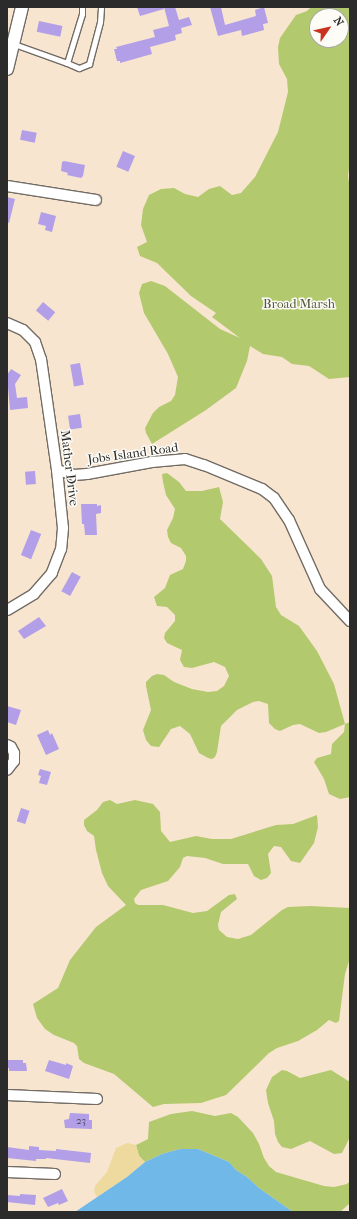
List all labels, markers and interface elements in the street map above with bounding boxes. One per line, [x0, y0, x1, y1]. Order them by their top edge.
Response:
north arrow [309, 8, 349, 48]
text: N [331, 14, 346, 29]
park label: Broad Marsh [263, 296, 335, 312]
street label: Mather Drive [57, 429, 81, 507]
street label: Jobs Island Road [87, 440, 179, 468]
house number: 23 [76, 1114, 86, 1128]

